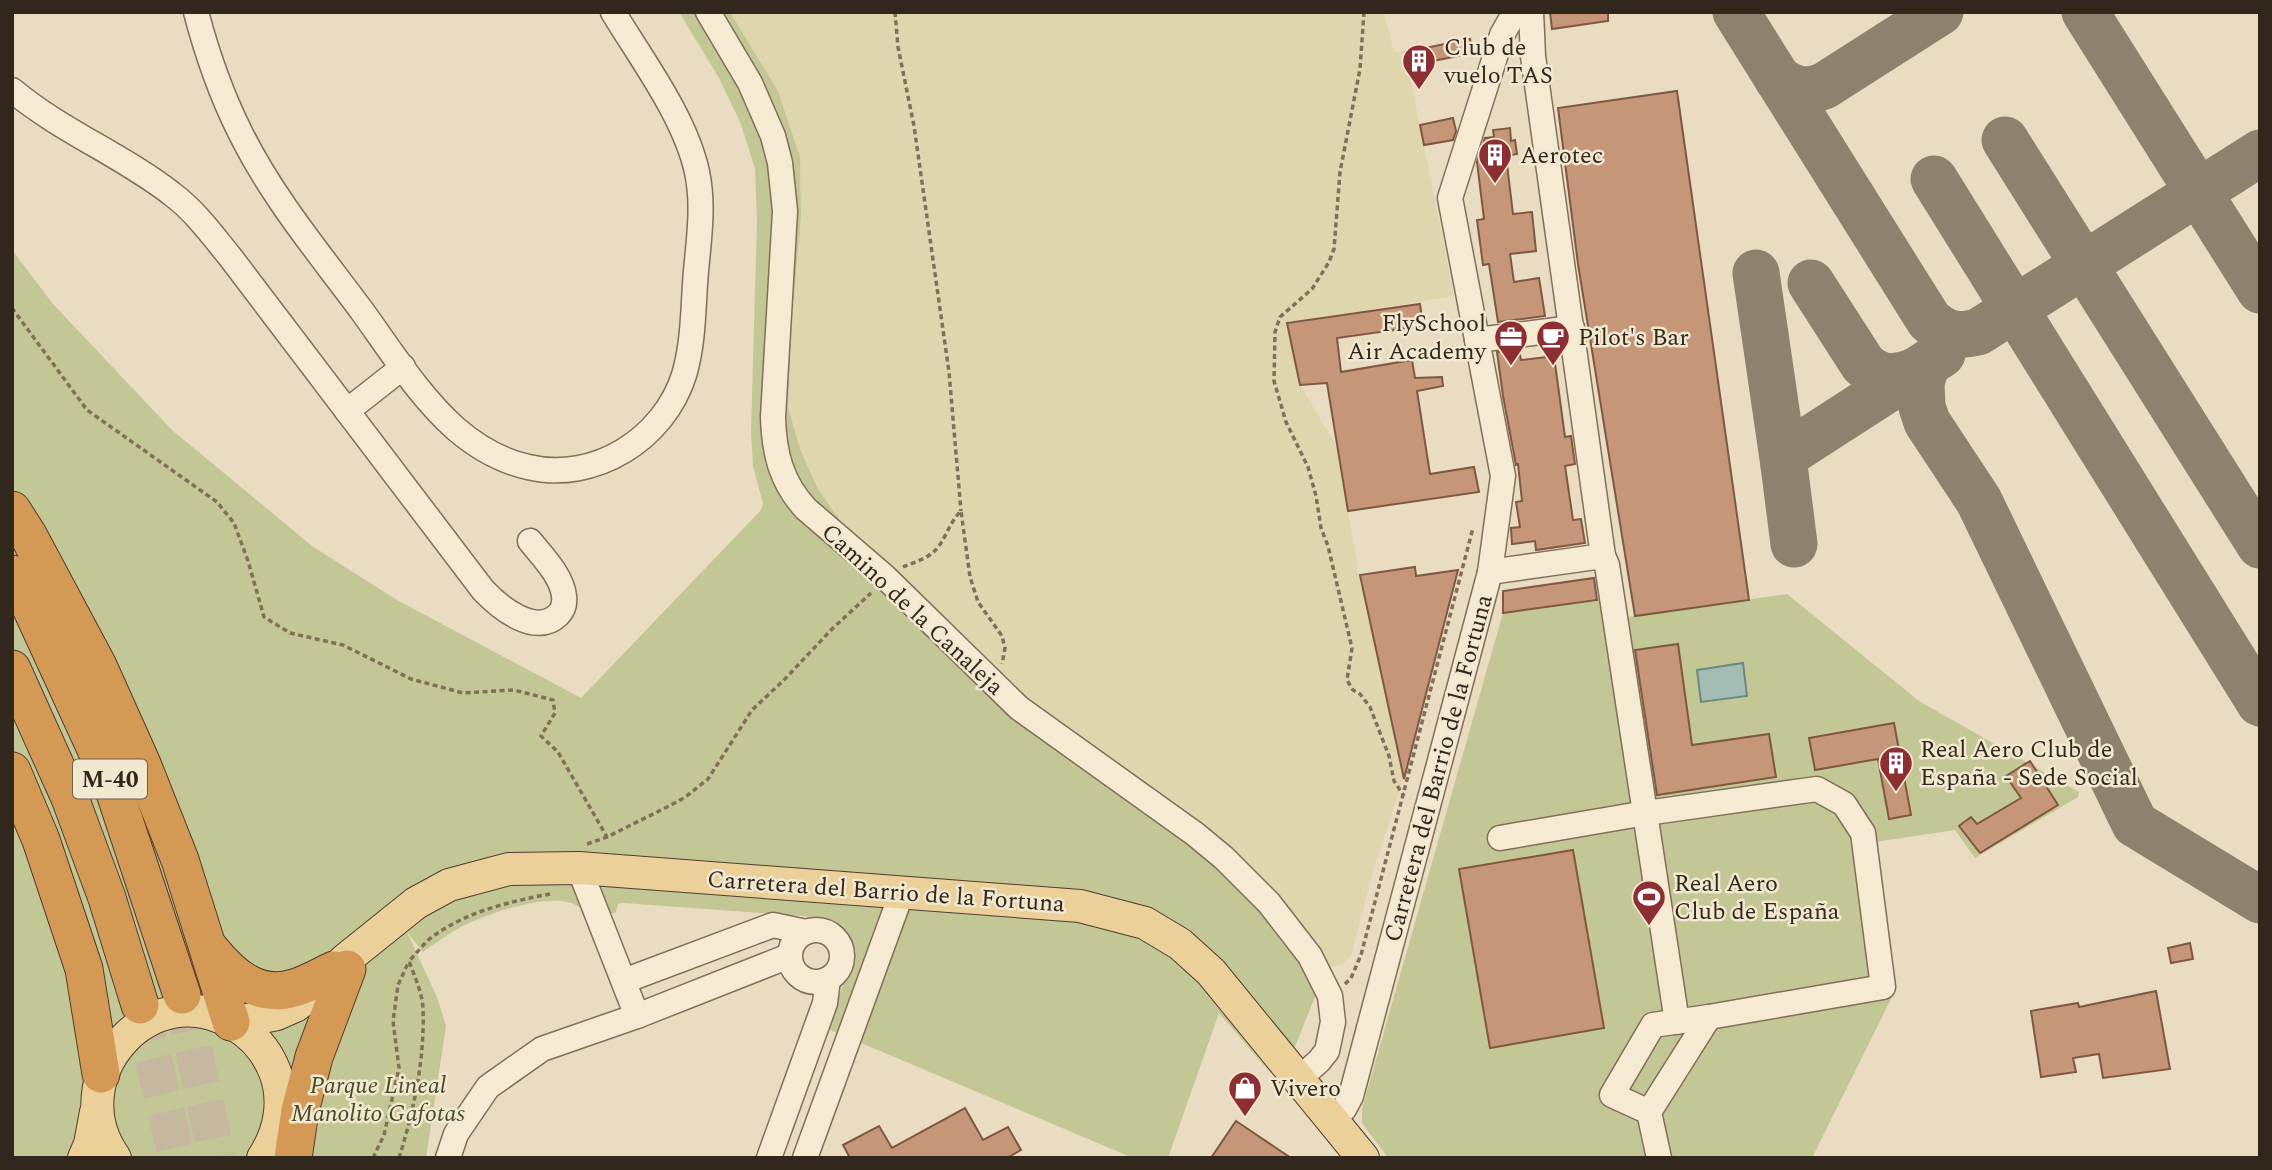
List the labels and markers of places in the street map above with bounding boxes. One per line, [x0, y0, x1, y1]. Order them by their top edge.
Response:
place label: Club de vuelo TAS [1443, 30, 1553, 94]
building icon: Club de vuelo TAS [1400, 42, 1438, 91]
building icon: Aerotec [1476, 136, 1514, 185]
place label: Aerotec [1520, 138, 1603, 174]
place label: FlySchool Air Academy [1347, 306, 1487, 370]
office icon: FlySchool Air Academy [1492, 318, 1530, 367]
cafe icon: Pilot's Bar [1534, 318, 1572, 367]
place label: Pilot's Bar [1578, 320, 1689, 356]
place label: Real Aero Club de España - Sede Social [1920, 732, 2138, 796]
building icon: Real Aero Club de España - Sede Social [1877, 744, 1915, 793]
place label: Real Aero Club de España [1674, 866, 1840, 930]
sports icon: Real Aero Club de España [1630, 878, 1668, 927]
shop icon: Vivero [1226, 1069, 1264, 1118]
place label: Vivero [1270, 1071, 1341, 1107]

